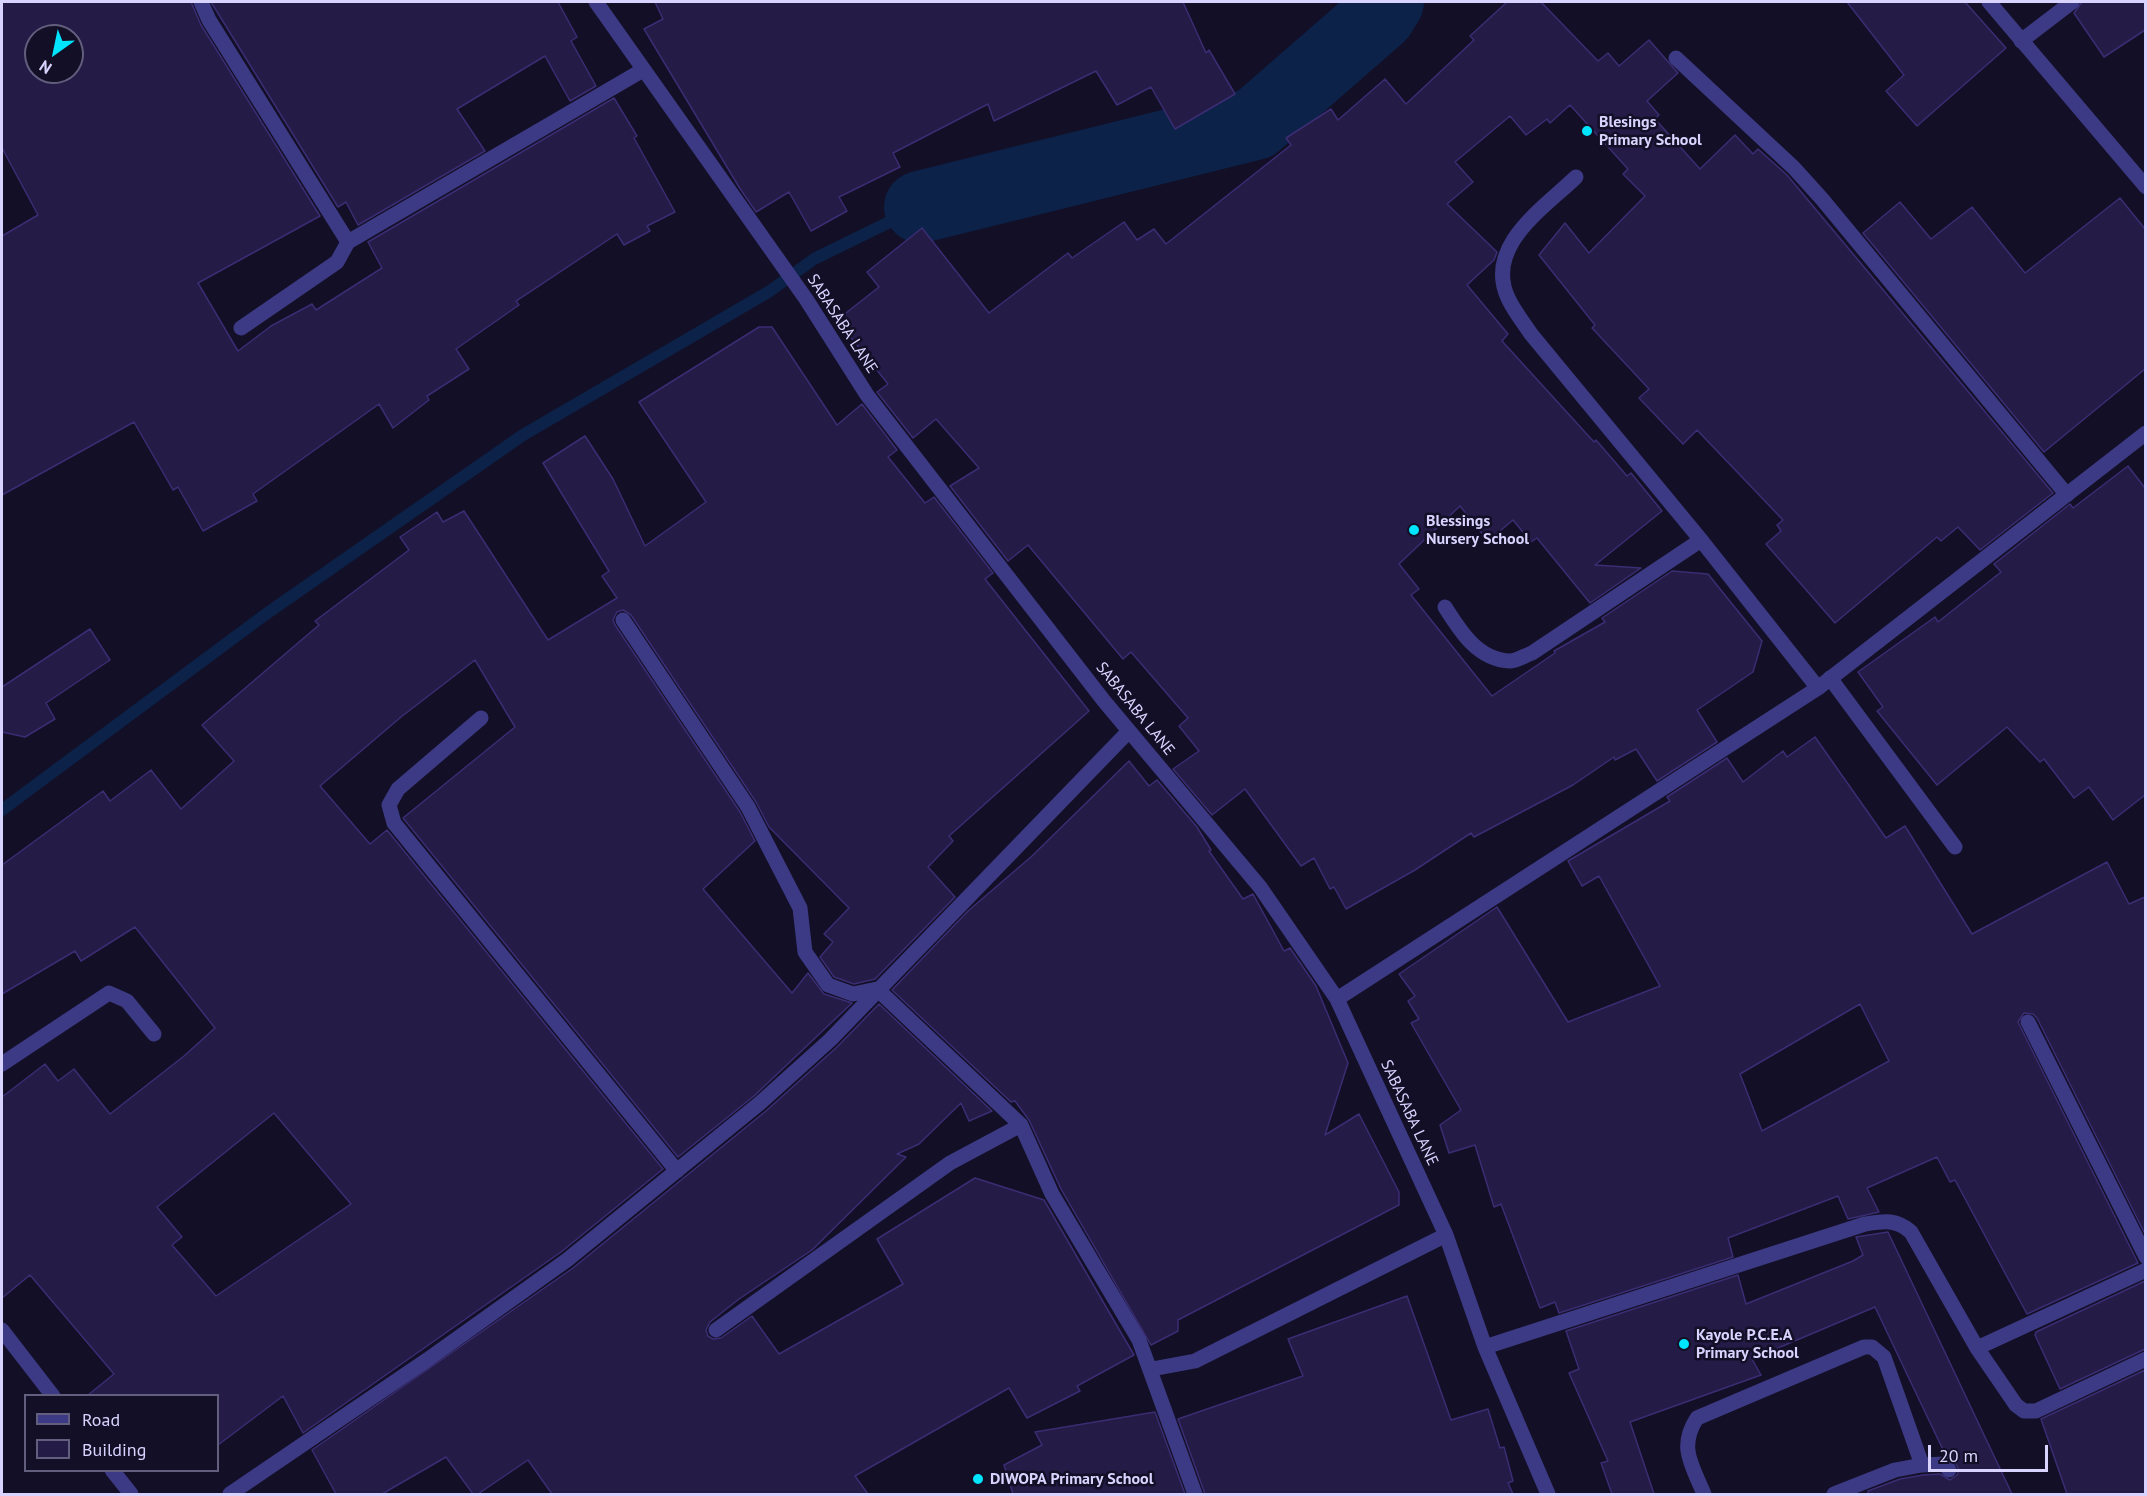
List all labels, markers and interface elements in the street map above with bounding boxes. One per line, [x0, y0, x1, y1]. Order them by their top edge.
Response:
north arrow [24, 24, 84, 84]
text: N [35, 56, 55, 79]
place label: Blesings Primary School [1599, 112, 1702, 150]
marker: Blesings Primary School [1580, 124, 1594, 138]
street label: SABASABA LANE [803, 271, 881, 377]
place label: Blessings Nursery School [1426, 511, 1529, 549]
marker: Blessings Nursery School [1407, 523, 1421, 537]
street label: SABASABA LANE [1092, 658, 1178, 760]
street label: SABASABA LANE [1376, 1057, 1442, 1169]
place label: Kayole P.C.E.A Primary School [1696, 1325, 1799, 1363]
marker: Kayole P.C.E.A Primary School [1677, 1337, 1691, 1351]
legend [24, 1394, 219, 1472]
text: Road [82, 1408, 120, 1431]
scale bar [1931, 1433, 2051, 1471]
text: Building [82, 1438, 146, 1461]
text: 20 m [1939, 1444, 1978, 1467]
place label: DIWOPA Primary School [990, 1469, 1153, 1489]
marker: DIWOPA Primary School [971, 1472, 985, 1486]

